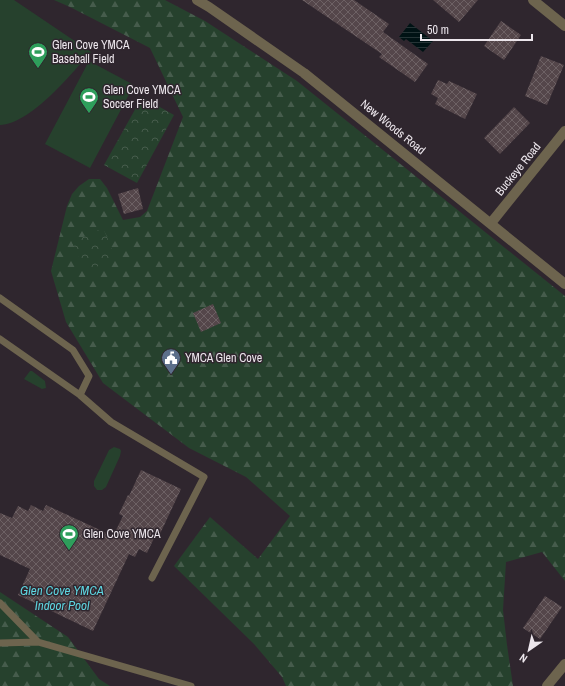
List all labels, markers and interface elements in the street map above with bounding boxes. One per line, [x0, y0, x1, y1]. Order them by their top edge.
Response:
scale bar [421, 16, 532, 42]
text: 50 m [427, 22, 449, 38]
place label: Glen Cove YMCA Baseball Field [52, 37, 130, 67]
sports icon: Glen Cove YMCA Baseball Field [27, 41, 49, 69]
place label: Glen Cove YMCA Soccer Field [103, 82, 181, 112]
sports icon: Glen Cove YMCA Soccer Field [78, 86, 100, 114]
street label: New Woods Road [357, 96, 429, 158]
street label: Buckeye Road [492, 139, 544, 199]
public building icon: YMCA Glen Cove [160, 347, 182, 375]
place label: YMCA Glen Cove [185, 350, 262, 366]
sports icon: Glen Cove YMCA [58, 523, 80, 551]
place label: Glen Cove YMCA [83, 526, 161, 542]
water label: Glen Cove YMCA Indoor Pool [20, 582, 104, 614]
north arrow [509, 630, 549, 670]
text: N [517, 651, 530, 666]

